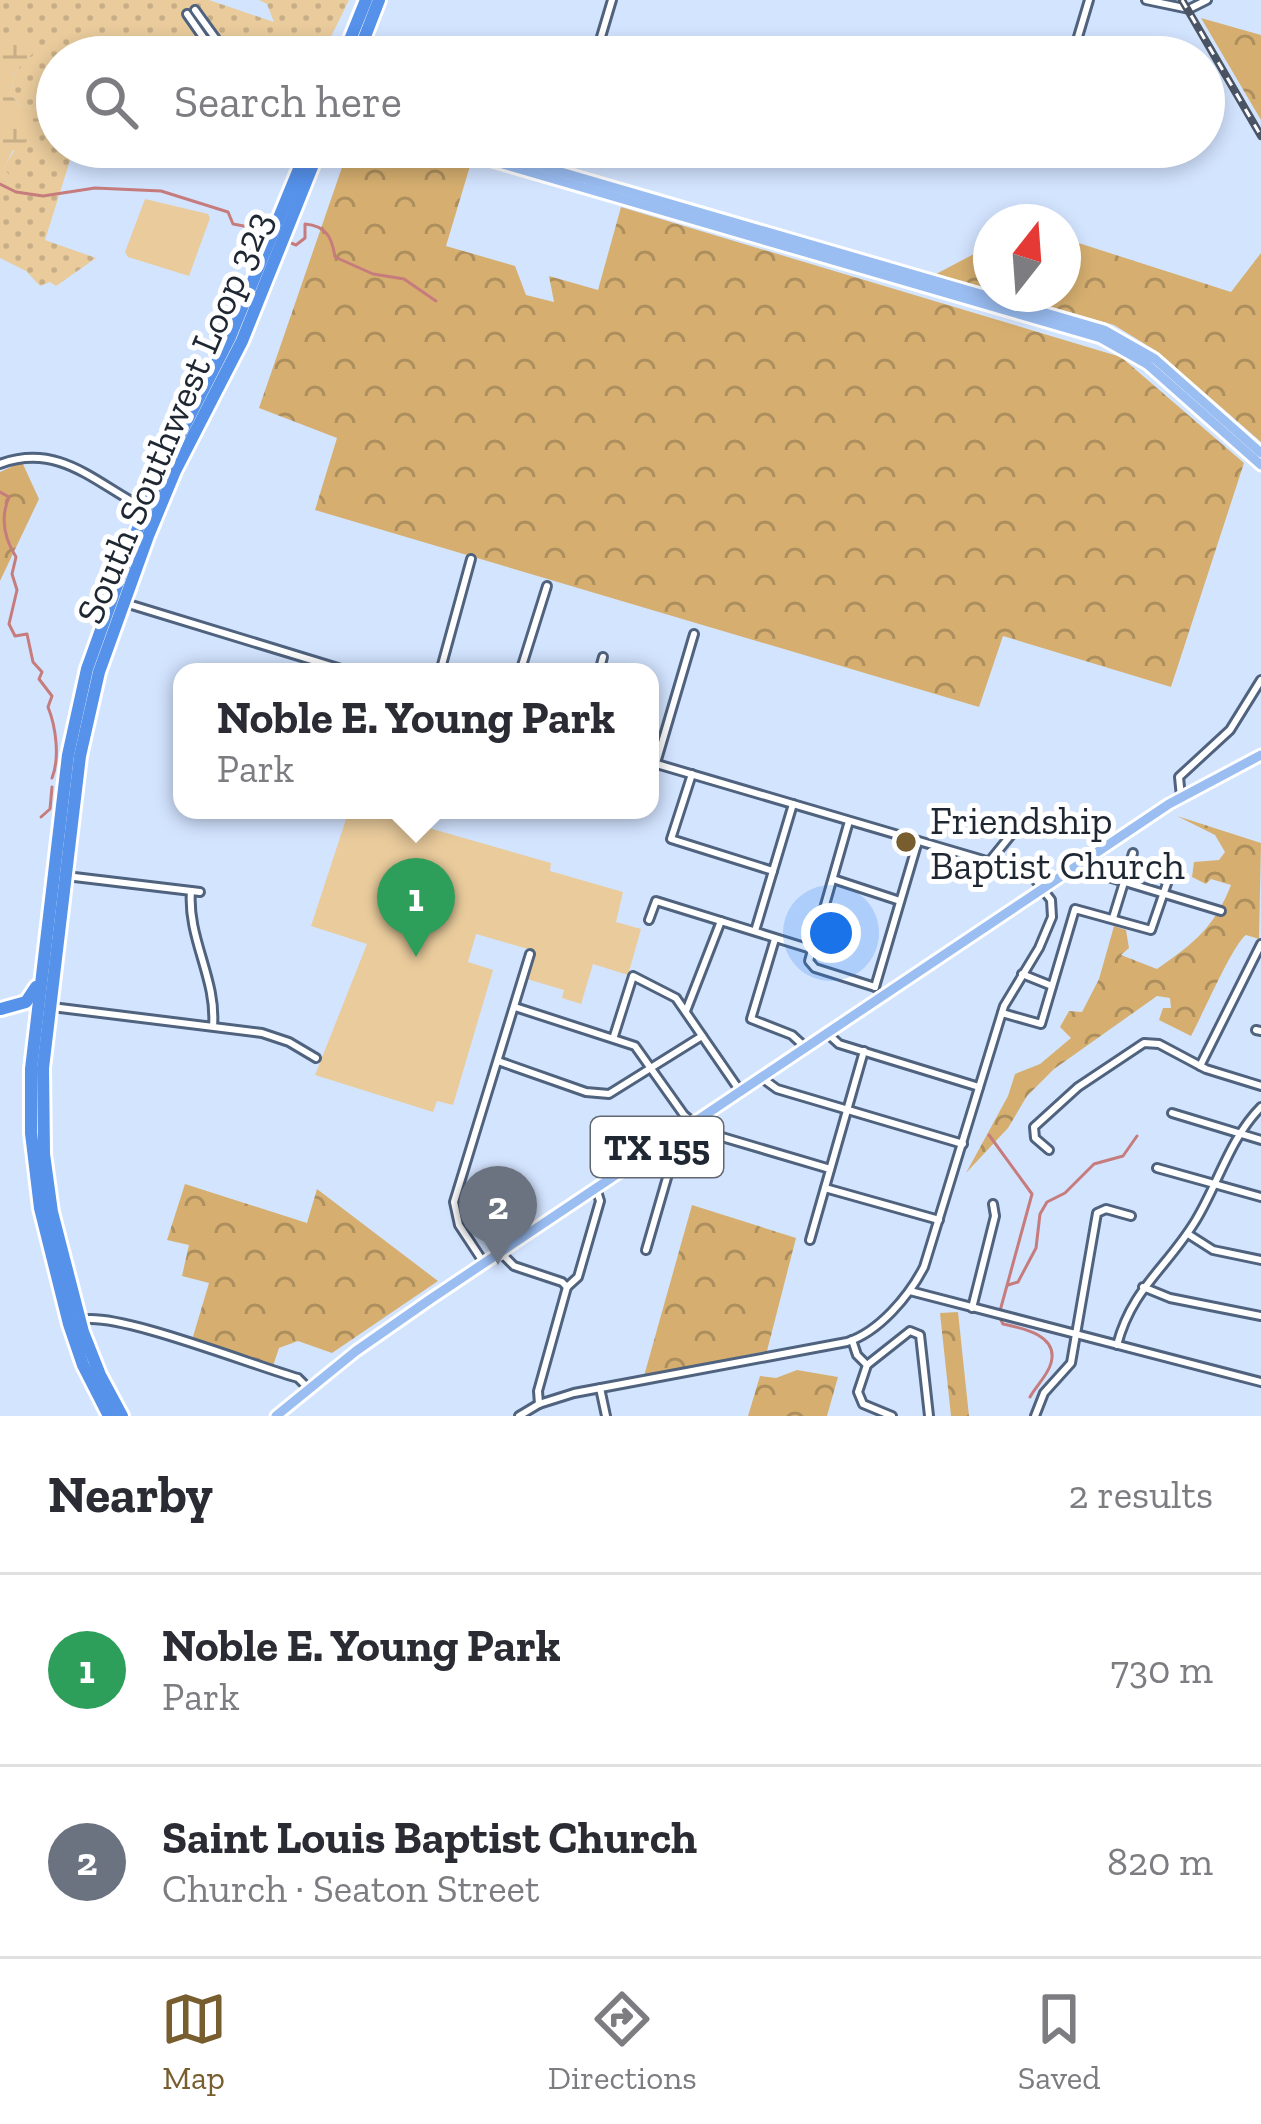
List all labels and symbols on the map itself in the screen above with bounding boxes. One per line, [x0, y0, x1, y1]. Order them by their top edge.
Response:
street label: South Southwest Loop 323 [66, 204, 282, 630]
north arrow [973, 204, 1081, 312]
place label: Friendship Baptist Church [930, 797, 1185, 889]
marker: Friendship Baptist Church [893, 829, 919, 855]
pin: 1 [377, 858, 455, 957]
your location [801, 903, 861, 963]
road number: TX 155 [591, 1117, 723, 1177]
pin: 2 [459, 1166, 537, 1265]

